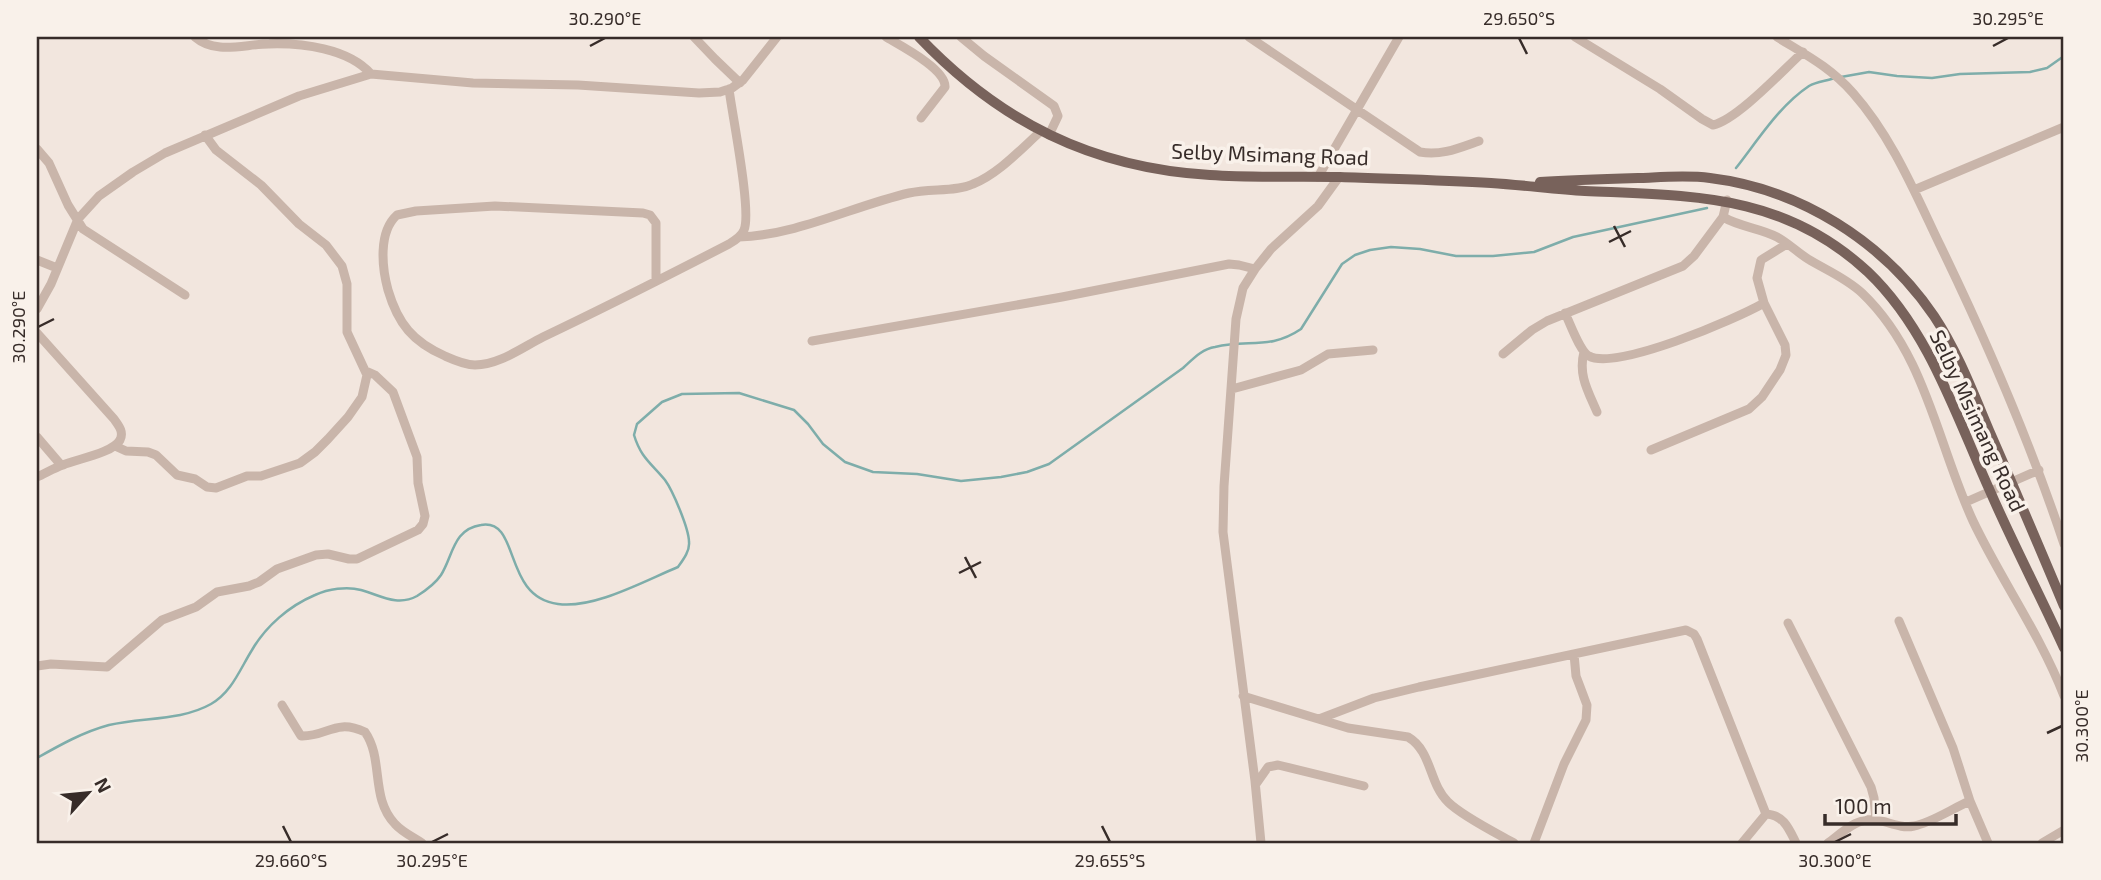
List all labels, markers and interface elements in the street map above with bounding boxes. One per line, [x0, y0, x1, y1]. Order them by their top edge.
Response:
text: 30.290°E [569, 7, 641, 29]
text: 29.650°S [1483, 7, 1555, 29]
text: 30.295°E [1972, 7, 2044, 29]
street label: Selby Msimang Road [1171, 138, 1369, 169]
text: 30.290°E [7, 291, 29, 363]
street label: Selby Msimang Road [1925, 326, 2031, 515]
text: 30.300°E [2070, 689, 2092, 763]
north arrow [52, 758, 122, 828]
text: N [90, 774, 117, 796]
scale bar [1825, 782, 1956, 826]
text: 100 m [1835, 793, 1892, 818]
text: 29.660°S [255, 849, 327, 871]
text: 30.295°E [396, 849, 468, 871]
text: 29.655°S [1075, 849, 1145, 871]
text: 30.300°E [1798, 849, 1872, 871]

